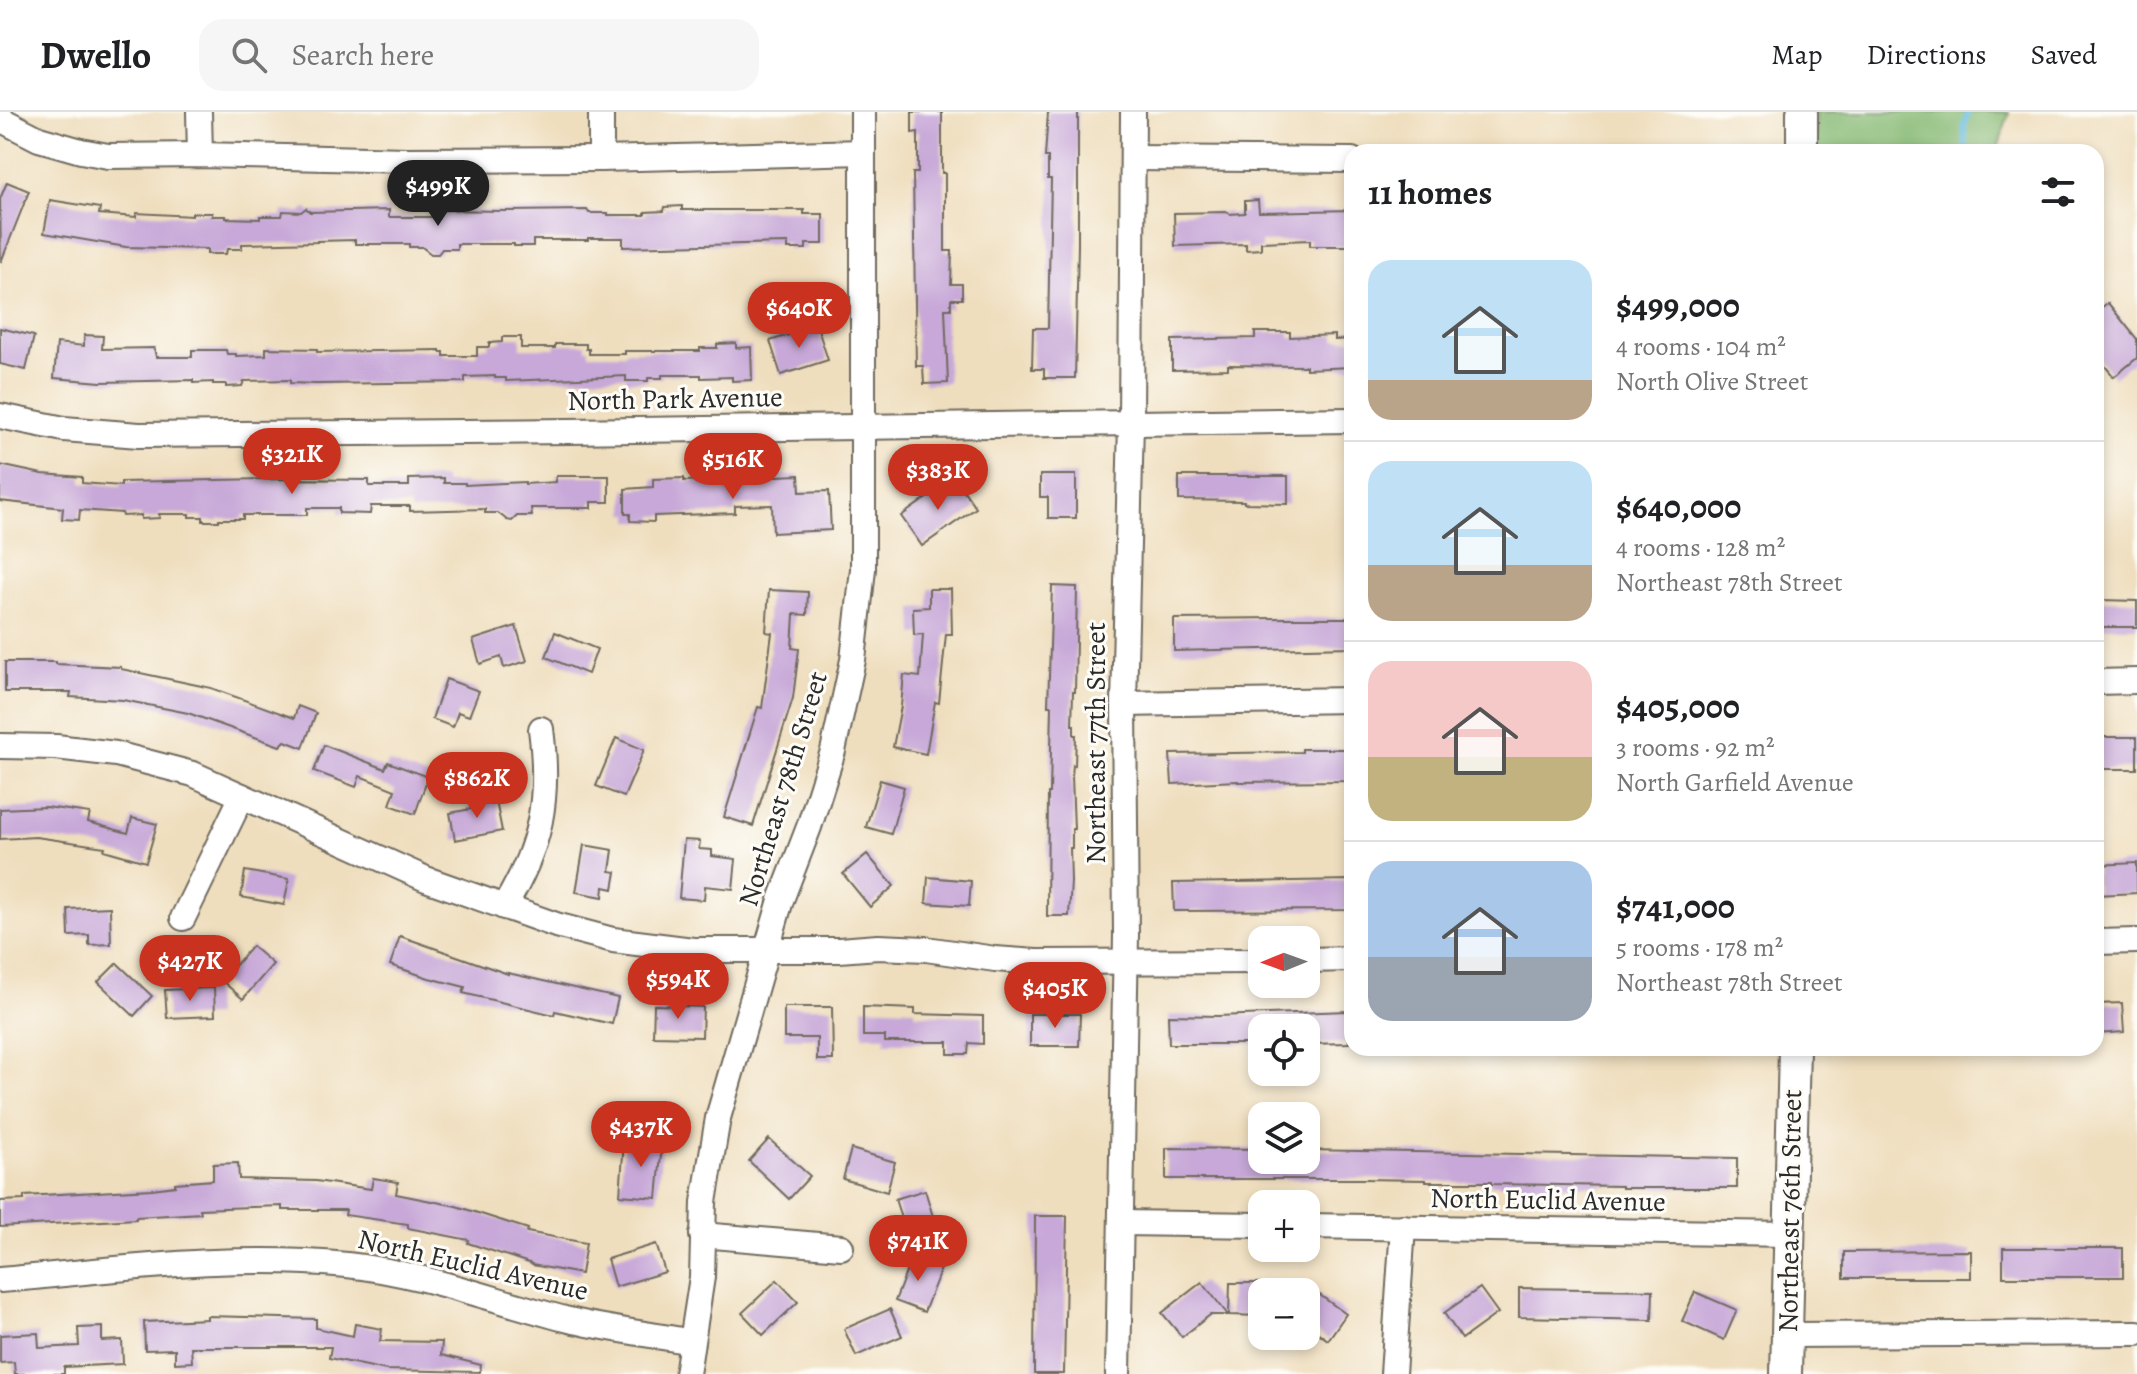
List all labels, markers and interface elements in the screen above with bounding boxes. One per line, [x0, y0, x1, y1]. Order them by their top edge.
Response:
search box [199, 19, 759, 91]
text: Dwello [40, 29, 151, 81]
icon: search [227, 33, 271, 77]
text: Search here [291, 35, 434, 75]
text: Map [1771, 36, 1822, 74]
text: Directions [1866, 36, 1987, 74]
text: Saved [2031, 36, 2097, 74]
pin: $499K [382, 160, 494, 228]
text: $499K [405, 168, 471, 203]
text: 11 homes [1368, 169, 1492, 216]
icon: filters [2036, 170, 2080, 214]
pin: $640K [743, 282, 855, 350]
text: $499,000 [1616, 282, 1740, 329]
text: $640K [766, 290, 832, 325]
icon: home [1432, 292, 1528, 388]
text: 4 rooms · 104 m² [1616, 329, 1786, 364]
text: North Olive Street [1616, 364, 1808, 399]
street label: North Park Avenue [567, 378, 783, 420]
pin: $321K [236, 428, 348, 496]
pin: $516K [677, 433, 789, 501]
text: $321K [261, 436, 323, 471]
text: $516K [702, 441, 764, 476]
pin: $383K [882, 444, 994, 512]
text: $383K [906, 452, 970, 487]
text: $640,000 [1616, 483, 1741, 530]
icon: home [1432, 493, 1528, 589]
text: 4 rooms · 128 m² [1616, 530, 1785, 565]
text: Northeast 78th Street [1616, 565, 1843, 600]
street label: Northeast 77th Street [1077, 622, 1115, 864]
street label: Northeast 78th Street [729, 667, 837, 911]
text: $405,000 [1616, 683, 1740, 730]
icon: home [1432, 693, 1528, 789]
text: 3 rooms · 92 m² [1616, 730, 1775, 765]
pin: $862K [421, 752, 533, 820]
text: $862K [444, 760, 510, 795]
text: North Garfield Avenue [1616, 765, 1854, 800]
text: $741,000 [1616, 883, 1735, 930]
icon: home [1432, 893, 1528, 989]
north arrow [1248, 926, 1320, 998]
map controls [1248, 926, 1320, 1350]
text: 5 rooms · 178 m² [1616, 930, 1783, 965]
pin: $427K [134, 935, 246, 1003]
text: $427K [157, 943, 223, 978]
pin: $594K [622, 953, 734, 1021]
text: $594K [646, 961, 710, 996]
pin: $405K [999, 962, 1111, 1030]
text: Northeast 78th Street [1616, 965, 1843, 1000]
text: $405K [1022, 970, 1088, 1005]
button: locate [1248, 1014, 1320, 1086]
street label: Northeast 76th Street [1769, 1089, 1811, 1333]
pin: $437K [585, 1101, 697, 1169]
button: layers [1248, 1102, 1320, 1174]
text: $437K [609, 1109, 673, 1144]
street label: North Euclid Avenue [1430, 1179, 1666, 1221]
button: + [1248, 1190, 1320, 1262]
pin: $741K [862, 1215, 974, 1283]
street label: North Euclid Avenue [354, 1220, 592, 1310]
text: $741K [887, 1223, 949, 1258]
button: − [1248, 1278, 1320, 1350]

